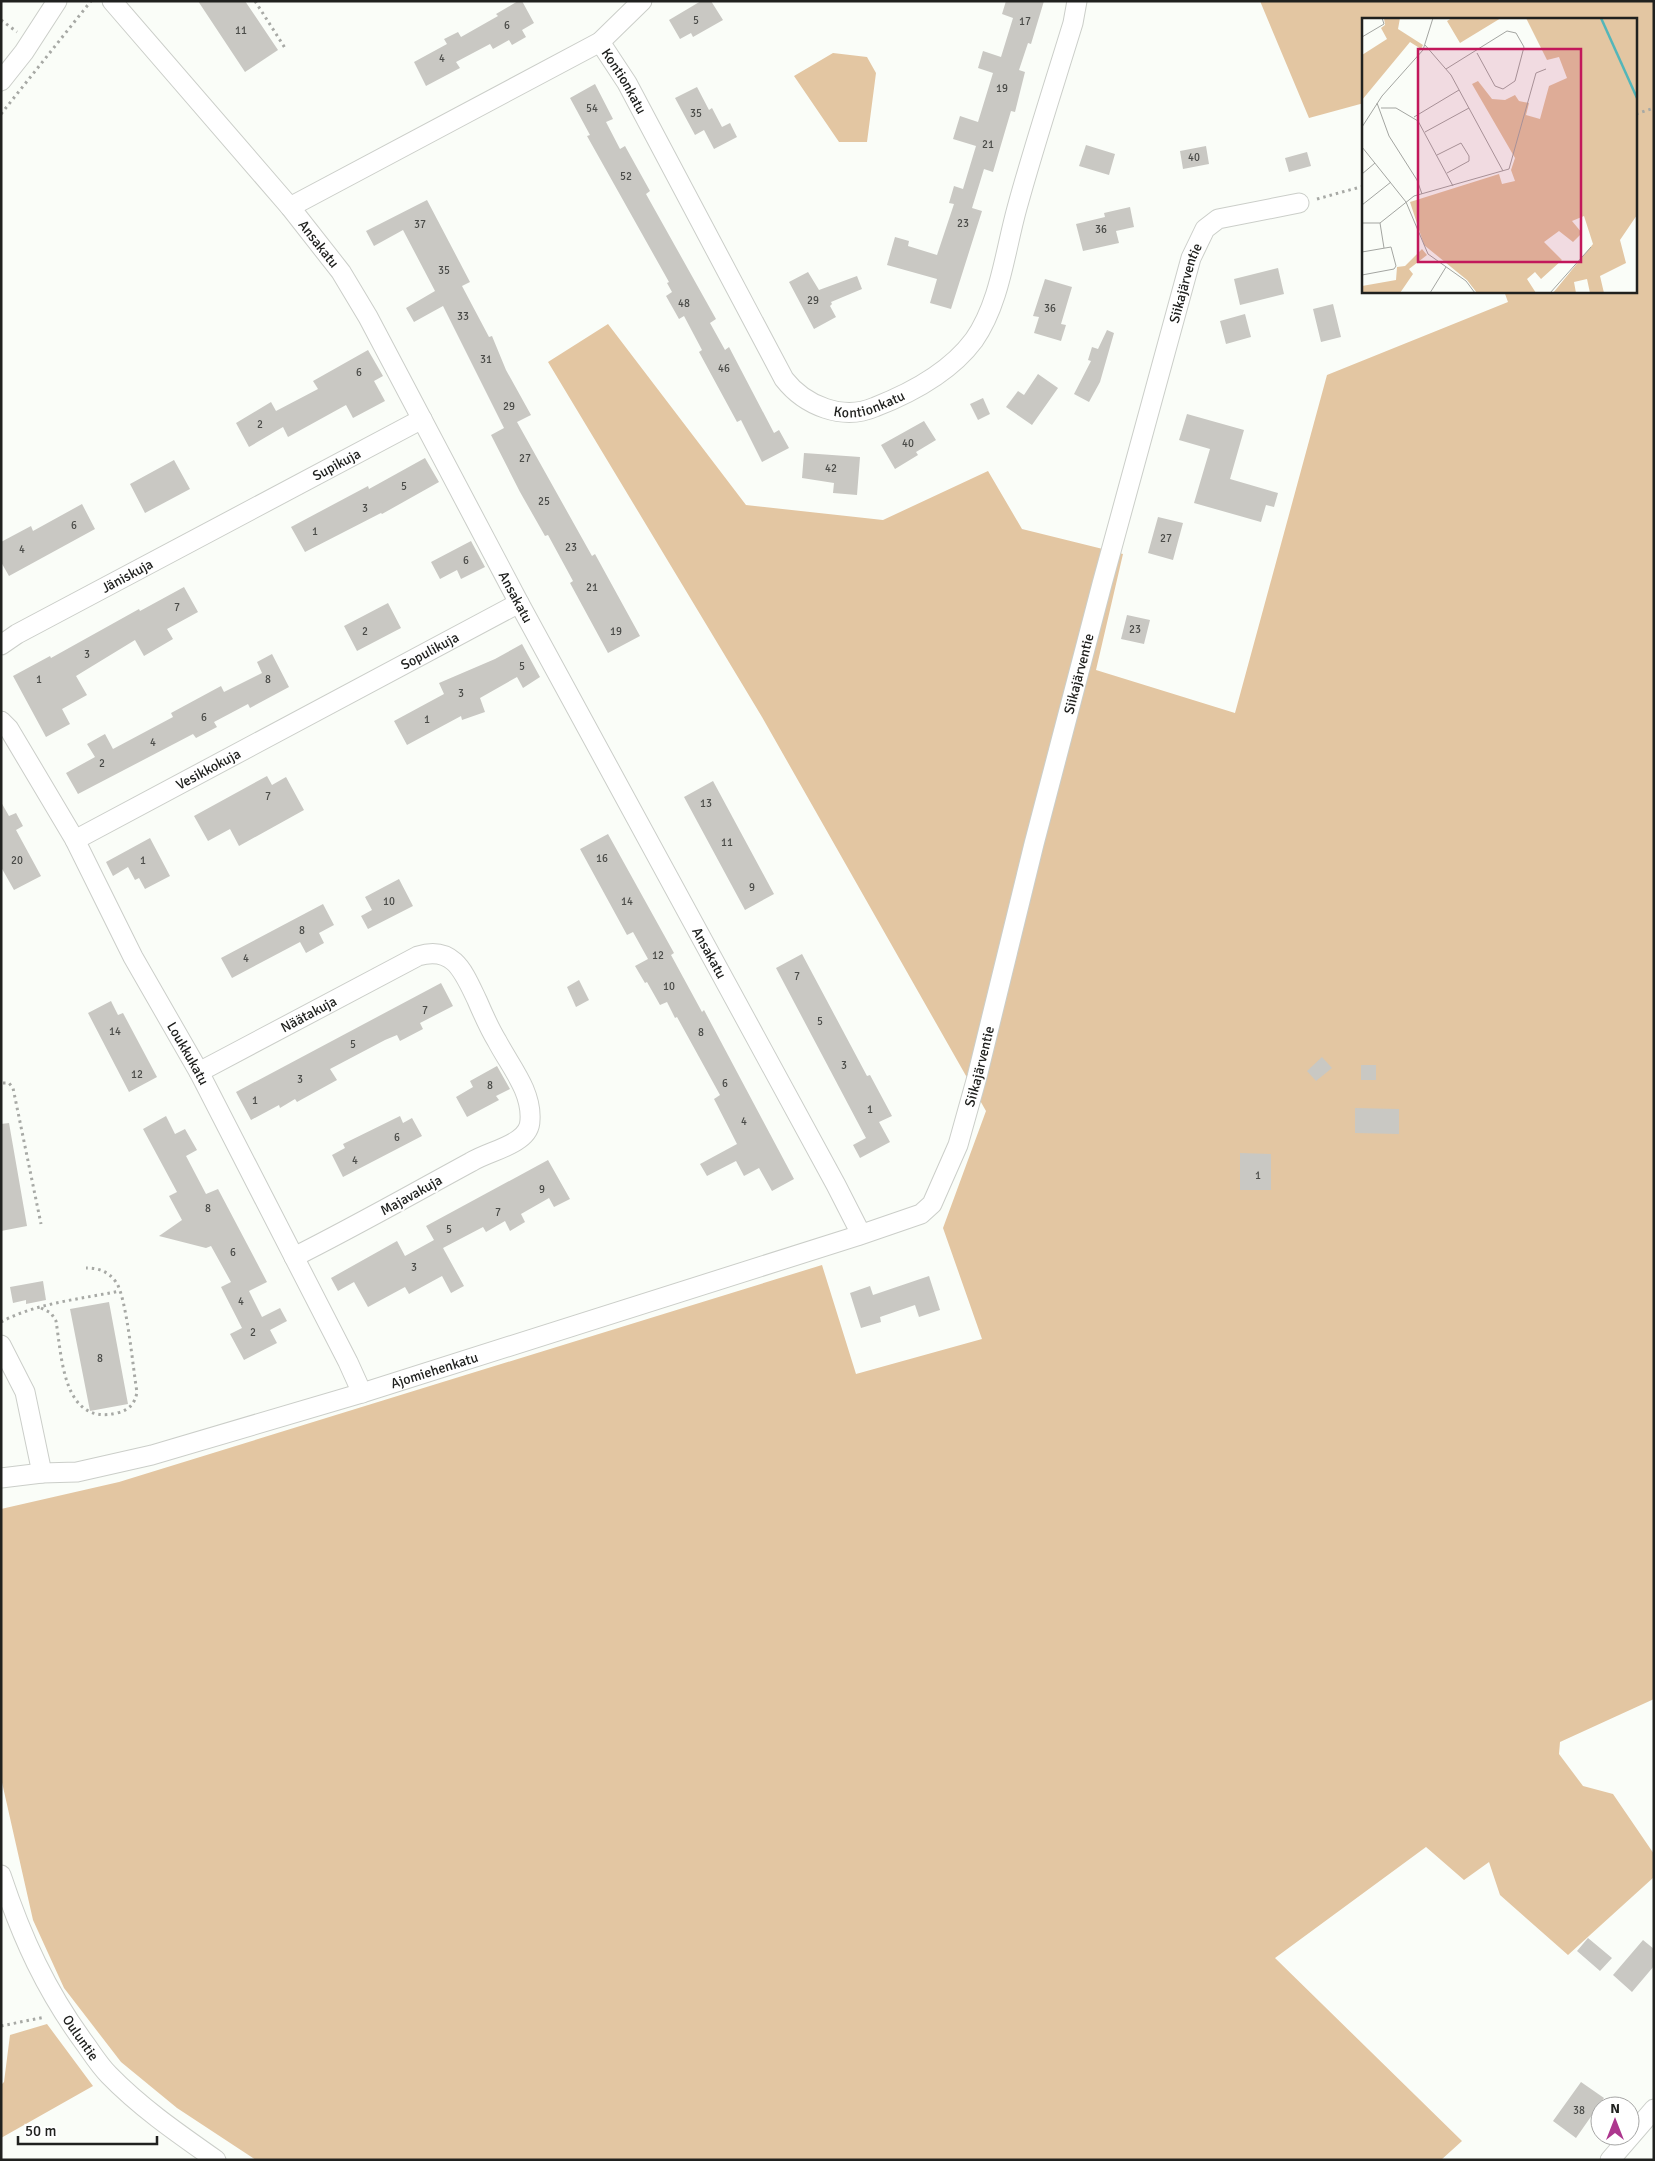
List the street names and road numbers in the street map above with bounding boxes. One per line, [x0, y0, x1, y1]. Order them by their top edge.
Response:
street label: Kontionkatu [598, 45, 650, 117]
street label: Ansakatu [294, 217, 342, 271]
street label: Siikajärventie [1166, 240, 1206, 325]
street label: Kontionkatu [832, 387, 908, 421]
street label: Supikuja [310, 445, 364, 485]
street label: Jäniskuja [99, 555, 156, 597]
street label: Ansakatu [495, 569, 536, 626]
street label: Sopulikuja [398, 629, 462, 674]
street label: Siikajärventie [1060, 632, 1098, 716]
street label: Vesikkokuja [173, 745, 244, 794]
street label: Ansakatu [688, 924, 730, 982]
street label: Näätakuja [278, 993, 340, 1036]
street label: Loukkukatu [163, 1019, 212, 1088]
street label: Siikajärventie [961, 1024, 998, 1109]
street label: Majavakuja [377, 1172, 445, 1219]
street label: Ajomiehenkatu [389, 1349, 480, 1392]
street label: Ouluntie [59, 2012, 102, 2064]

